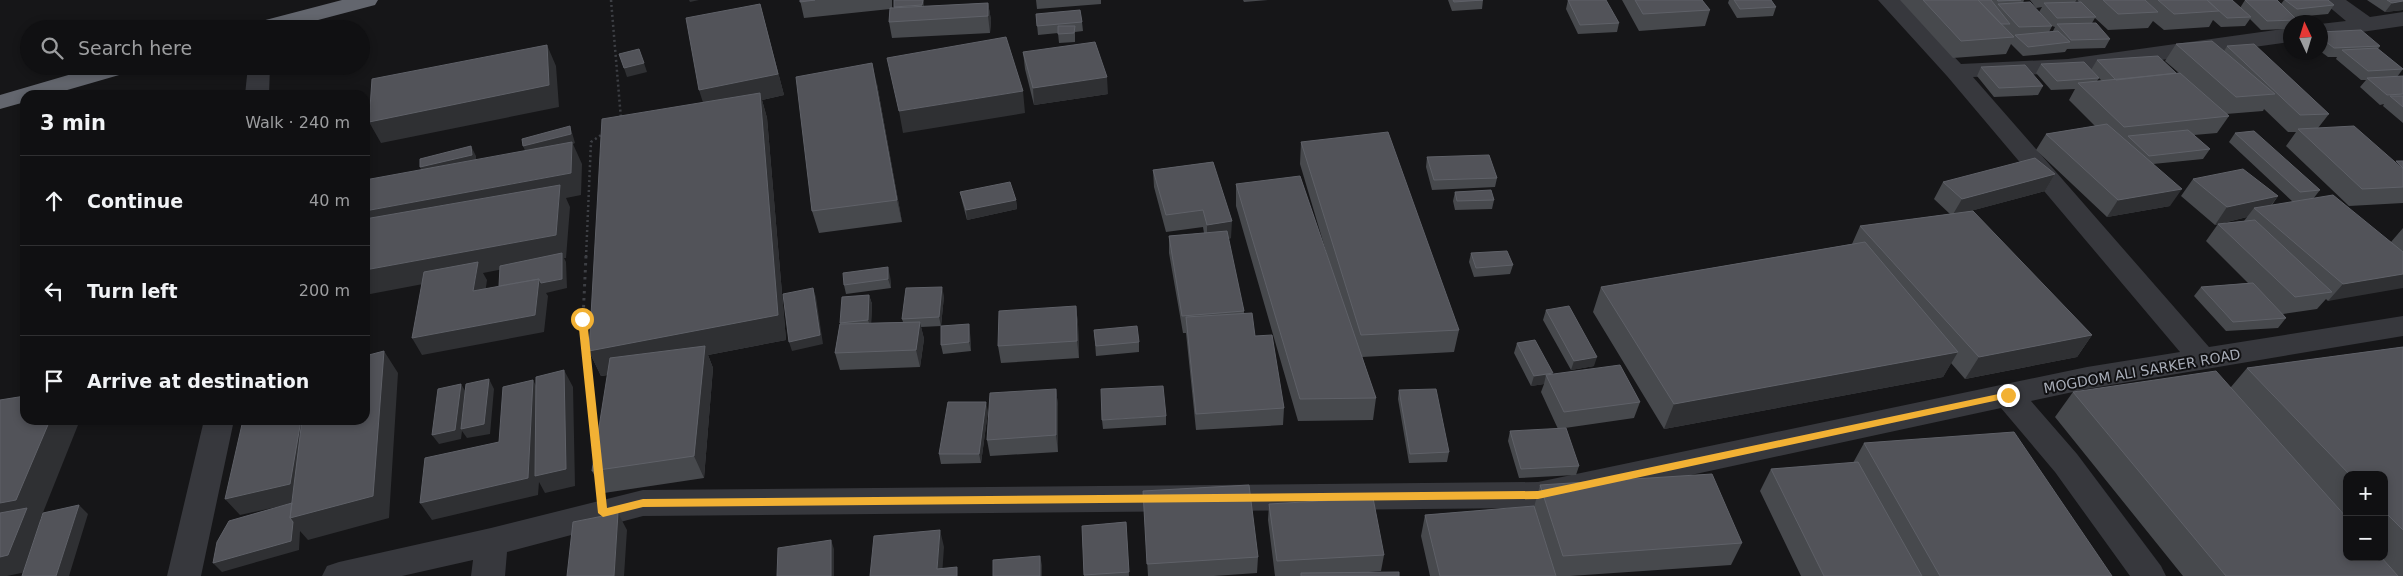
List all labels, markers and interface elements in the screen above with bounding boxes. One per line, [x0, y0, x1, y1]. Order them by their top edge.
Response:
north arrow [2283, 15, 2328, 60]
search box [20, 20, 370, 75]
icon: search [38, 34, 66, 62]
text: Search here [78, 37, 192, 59]
text: 3 min [40, 111, 106, 135]
text: Walk · 240 m [245, 113, 350, 132]
icon: ahead [40, 187, 68, 215]
text: Continue [87, 190, 183, 212]
text: 40 m [309, 191, 350, 210]
icon: left [40, 277, 68, 305]
text: Turn left [87, 280, 178, 302]
text: 200 m [299, 281, 350, 300]
route start [571, 308, 594, 331]
street label: MOGDOM ALI SARKER ROAD [2042, 346, 2242, 396]
icon: arrive [40, 367, 68, 395]
text: Arrive at destination [87, 370, 309, 392]
route end [1997, 384, 2020, 407]
map controls [2343, 471, 2388, 561]
button: + [2343, 471, 2388, 516]
button: − [2343, 516, 2388, 561]

